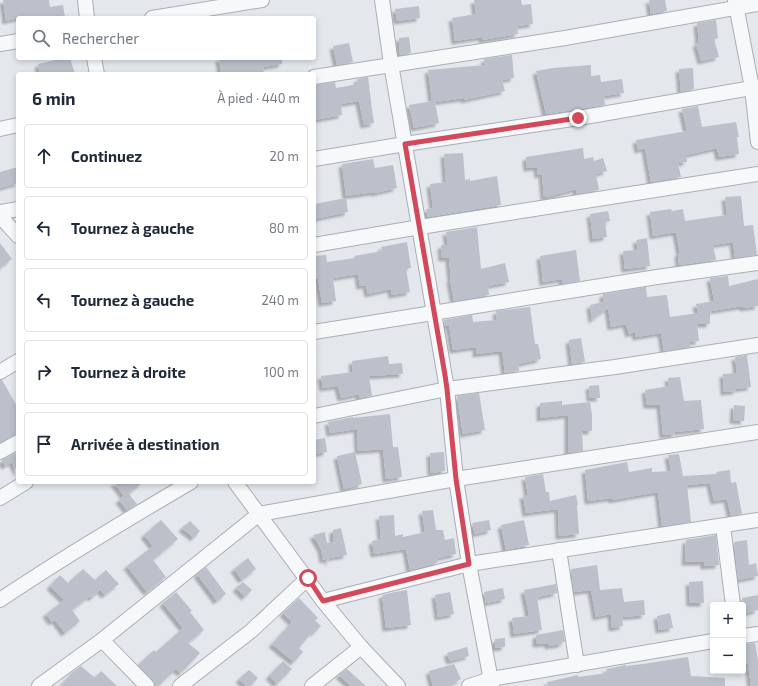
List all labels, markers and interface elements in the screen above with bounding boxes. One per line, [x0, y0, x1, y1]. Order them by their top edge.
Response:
search box [16, 16, 316, 60]
icon: search [30, 27, 52, 49]
text: Rechercher [62, 29, 139, 47]
text: 6 min [32, 88, 76, 108]
text: À pied · 440 m [217, 90, 300, 106]
route end [569, 109, 587, 127]
icon: ahead [33, 145, 55, 167]
text: Continuez [71, 147, 142, 165]
text: 20 m [270, 148, 299, 164]
icon: left [33, 217, 55, 239]
text: Tournez à gauche [71, 219, 194, 237]
text: 80 m [269, 220, 299, 236]
icon: left [33, 289, 55, 311]
text: Tournez à gauche [71, 291, 194, 309]
text: 240 m [262, 292, 299, 308]
icon: right [33, 361, 55, 383]
text: Tournez à droite [71, 363, 186, 381]
text: 100 m [264, 364, 299, 380]
icon: arrive [33, 433, 55, 455]
text: Arrivée à destination [71, 435, 219, 453]
route start [299, 569, 317, 587]
map controls [710, 602, 746, 674]
button: + [710, 602, 746, 638]
button: − [710, 638, 746, 674]

